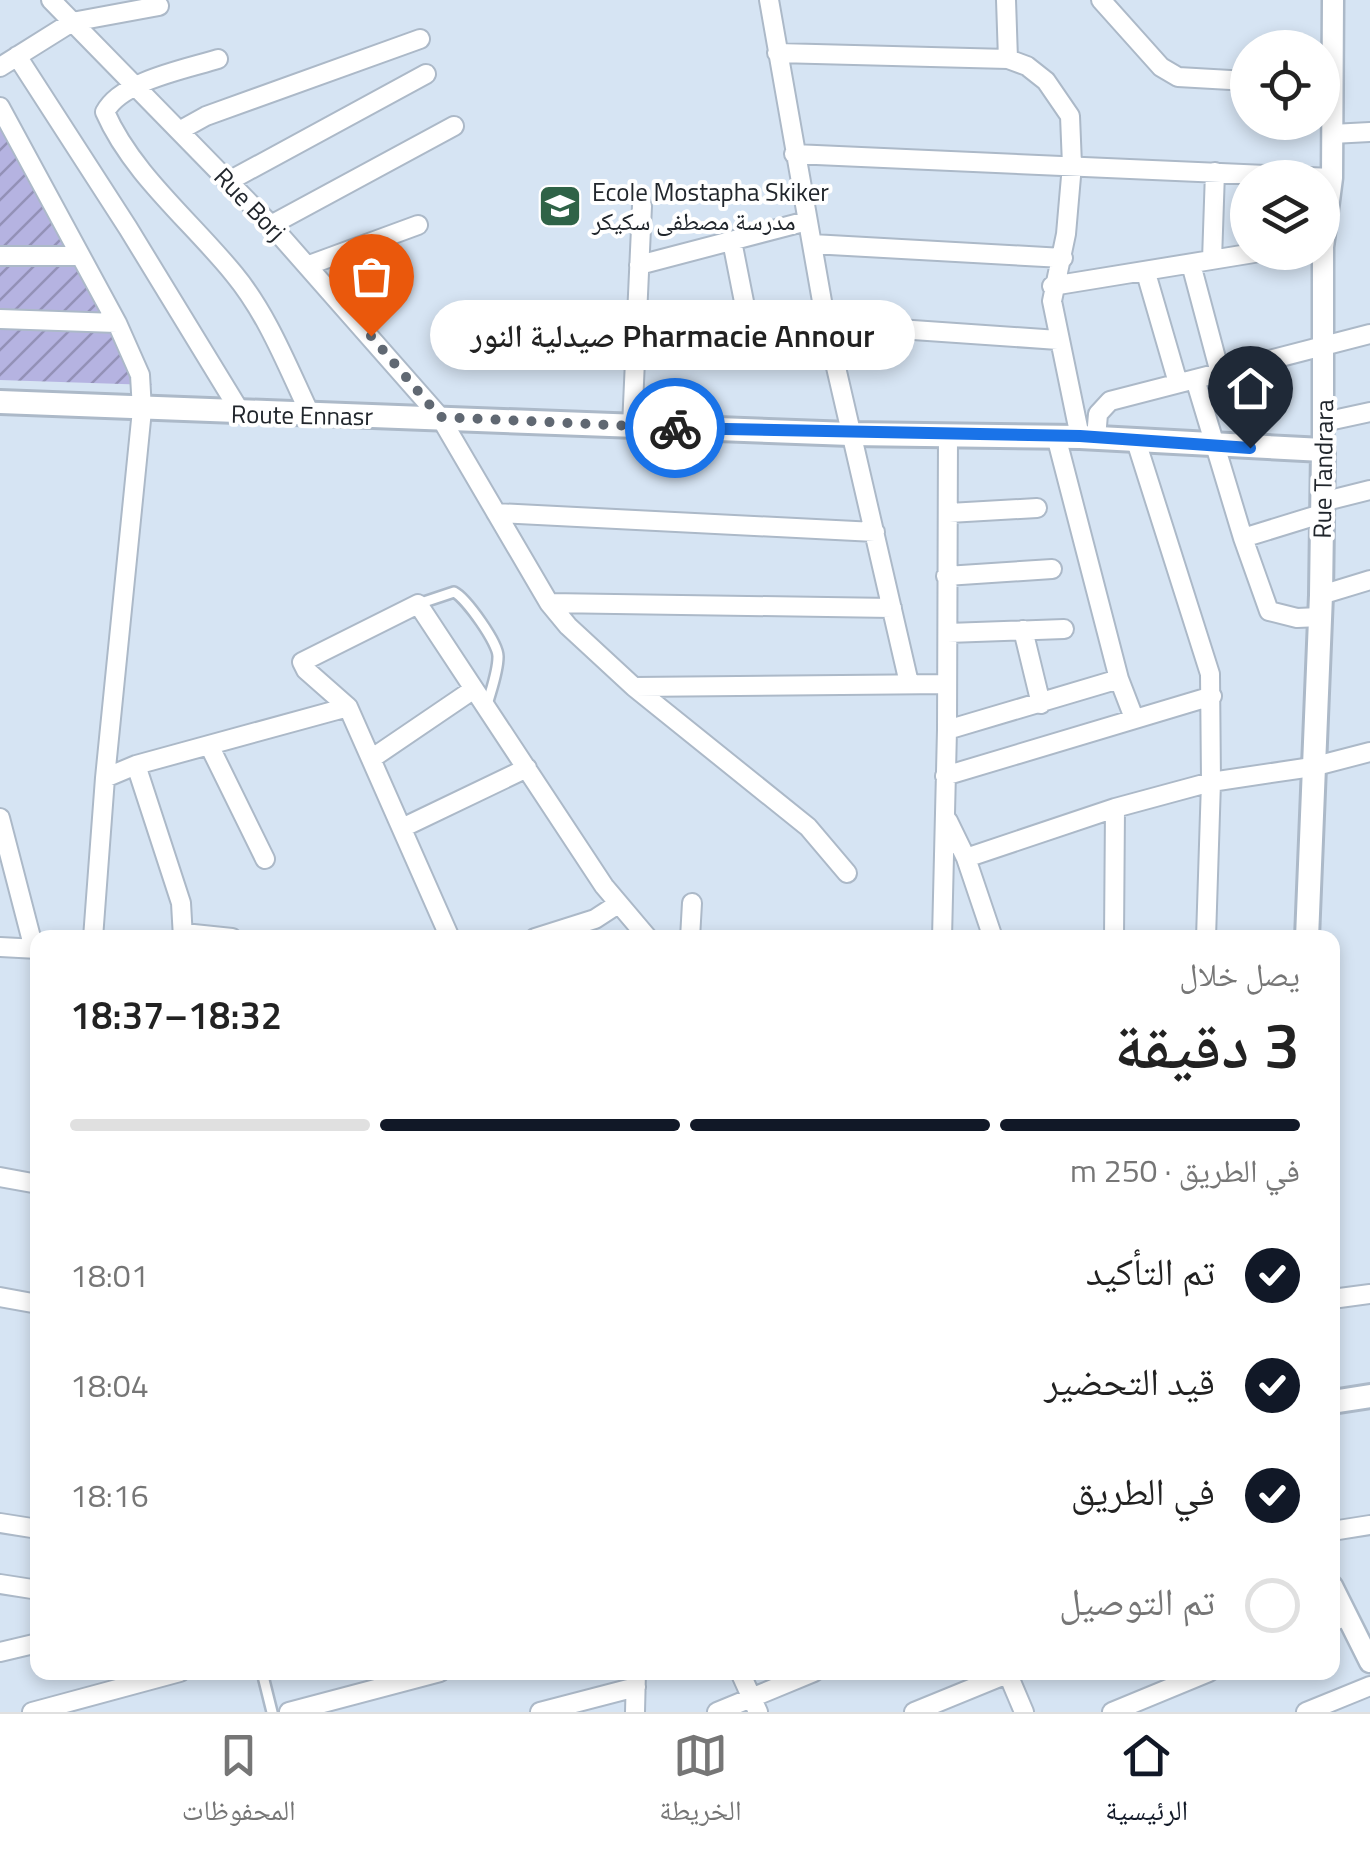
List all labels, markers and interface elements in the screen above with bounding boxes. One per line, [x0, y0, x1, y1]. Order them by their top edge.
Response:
map controls [1230, 30, 1340, 270]
button: locate [1230, 30, 1340, 140]
street label: Rue Borj [205, 159, 295, 249]
button: layers [1230, 160, 1340, 270]
place label: Ecole Mostapha Skiker مدرسة مصطفى سكيكر [591, 173, 829, 240]
school or university icon: Ecole Mostapha Skiker مدرسة مصطفى سكيكر [537, 183, 583, 229]
pin [329, 234, 414, 337]
icon: bag [344, 249, 399, 304]
callout: Pharmacie Annour صيدلية النور [431, 301, 916, 371]
text: Pharmacie Annour صيدلية النور [470, 311, 875, 359]
pin [1208, 346, 1293, 449]
icon: home [1223, 361, 1278, 416]
courier [625, 378, 725, 478]
street label: Route Ennasr [231, 395, 374, 435]
street label: Rue Tandrara [1303, 399, 1343, 539]
icon: bike [648, 401, 703, 456]
text: يصل خلال [1179, 950, 1300, 998]
text: 18:32–18:37 [70, 986, 282, 1044]
text: 3 دقيقة [1114, 994, 1300, 1093]
text: في الطريق · 250 m [1070, 1146, 1300, 1194]
text: تم التأكيد [1086, 1242, 1215, 1300]
icon: check [1245, 1248, 1300, 1303]
text: 18:01 [70, 1251, 149, 1299]
text: قيد التحضير [1044, 1352, 1215, 1410]
icon: check [1245, 1358, 1300, 1413]
text: 18:04 [70, 1361, 149, 1409]
text: في الطريق [1071, 1462, 1215, 1520]
icon: check [1245, 1468, 1300, 1523]
text: 18:16 [70, 1471, 149, 1519]
text: تم التوصيل [1059, 1572, 1215, 1630]
tab: المحفوظات [182, 1728, 296, 1838]
tab: الخريطة [659, 1728, 742, 1838]
tab: الرئيسية [1105, 1728, 1188, 1838]

